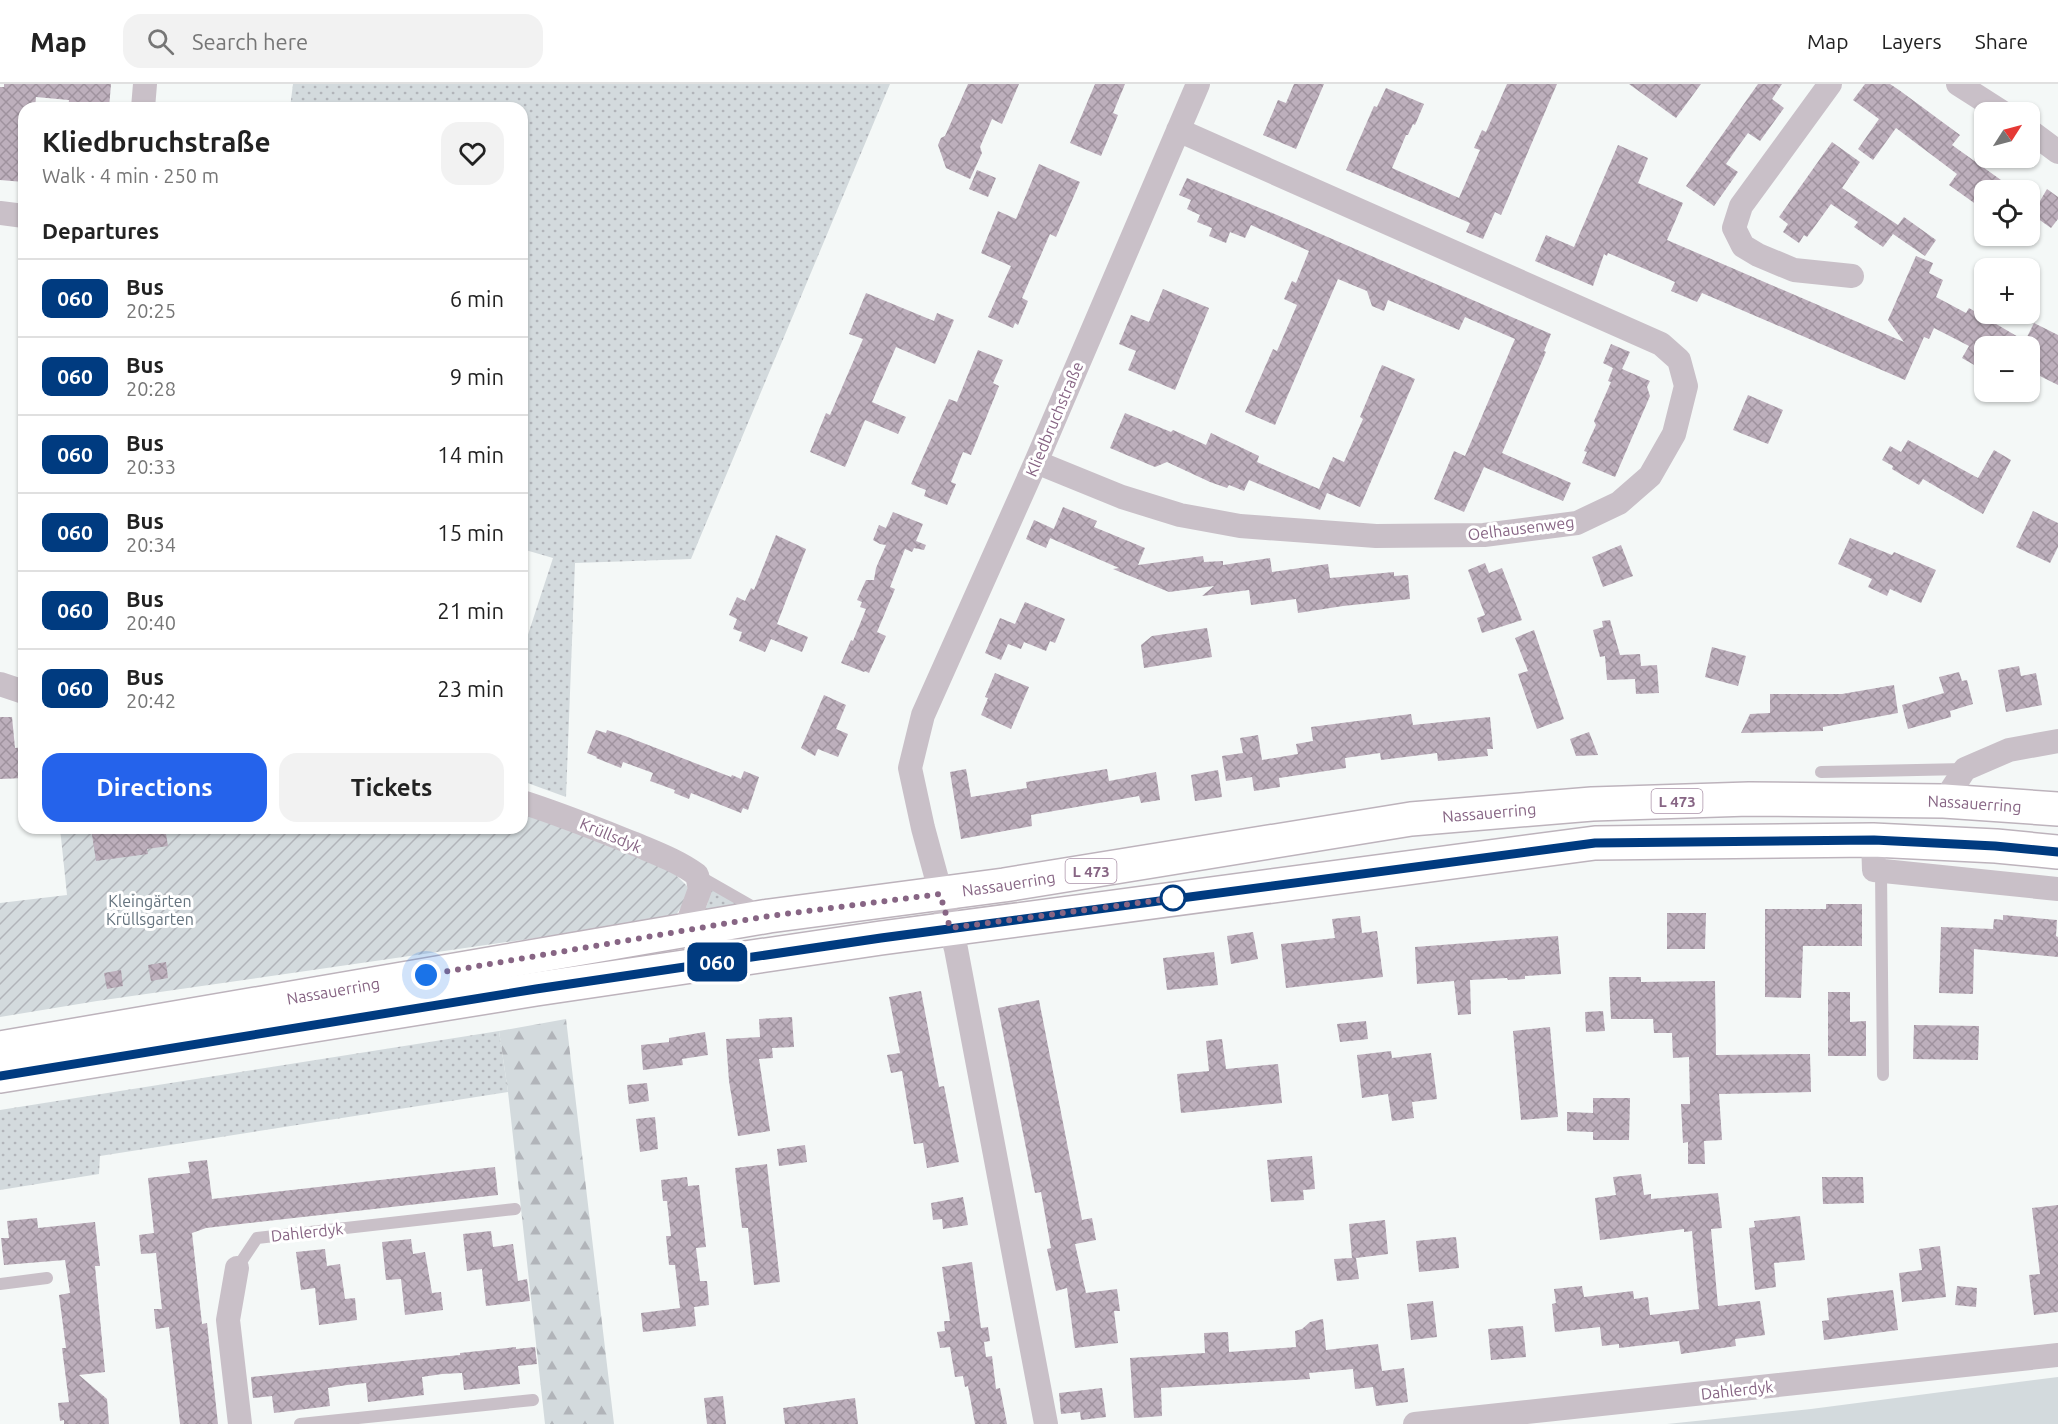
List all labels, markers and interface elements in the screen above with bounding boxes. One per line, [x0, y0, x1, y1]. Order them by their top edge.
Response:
search box [123, 14, 543, 68]
icon: search [144, 25, 177, 58]
text: Map [30, 26, 87, 57]
text: Search here [192, 29, 308, 54]
text: Map [1807, 29, 1848, 53]
text: Layers [1881, 29, 1942, 53]
text: Share [1975, 29, 2028, 53]
north arrow [1974, 102, 2040, 168]
map controls [1974, 102, 2040, 402]
button: heart [441, 122, 504, 185]
text: Kliedbruchstraße [42, 126, 271, 157]
text: Walk · 4 min · 250 m [42, 164, 219, 187]
button: locate [1974, 180, 2040, 246]
text: Departures [42, 218, 159, 243]
button: + [1974, 258, 2040, 324]
text: Bus [126, 274, 164, 299]
text: 060 [57, 286, 93, 310]
text: 6 min [450, 286, 504, 311]
text: 20:25 [126, 299, 176, 322]
button: − [1974, 336, 2040, 402]
text: Bus [126, 352, 164, 377]
street label: Kliedbruchstraße [1022, 359, 1086, 479]
text: 060 [57, 364, 93, 388]
text: 9 min [450, 364, 504, 389]
text: 20:28 [126, 377, 176, 400]
text: Bus [126, 430, 164, 455]
text: 060 [57, 442, 93, 466]
text: 14 min [437, 442, 504, 467]
text: 20:33 [126, 455, 176, 478]
text: Bus [126, 508, 164, 533]
street label: Oelhausenweg [1467, 513, 1575, 543]
text: 060 [57, 520, 93, 544]
text: 15 min [437, 520, 504, 545]
text: 20:34 [126, 533, 176, 556]
text: Bus [126, 586, 164, 611]
text: 060 [57, 598, 93, 622]
text: 21 min [437, 598, 504, 623]
text: 20:40 [126, 611, 176, 634]
text: Bus [126, 664, 164, 689]
text: 060 [57, 676, 93, 700]
text: 23 min [437, 676, 504, 701]
text: 20:42 [126, 689, 176, 712]
button: Directions [42, 753, 267, 822]
button: Tickets [279, 753, 504, 822]
road number: L 473 [1652, 789, 1702, 813]
street label: Nassauerring [1928, 792, 2022, 815]
street label: Nassauerring [1441, 800, 1537, 825]
street label: Krüllsdyk [577, 814, 645, 856]
road number: L 473 [1066, 859, 1116, 883]
street label: Nassauerring [961, 868, 1057, 899]
unlabelled marker [1160, 885, 1186, 911]
park label: Kleingärten Krüllsgarten [106, 892, 194, 928]
line badge: 060 [682, 942, 752, 982]
text: 060 [699, 950, 735, 974]
your location [411, 960, 441, 990]
street label: Nassauerring [285, 974, 381, 1008]
street label: Dahlerdyk [270, 1219, 344, 1245]
street label: Dahlerdyk [1700, 1377, 1774, 1403]

